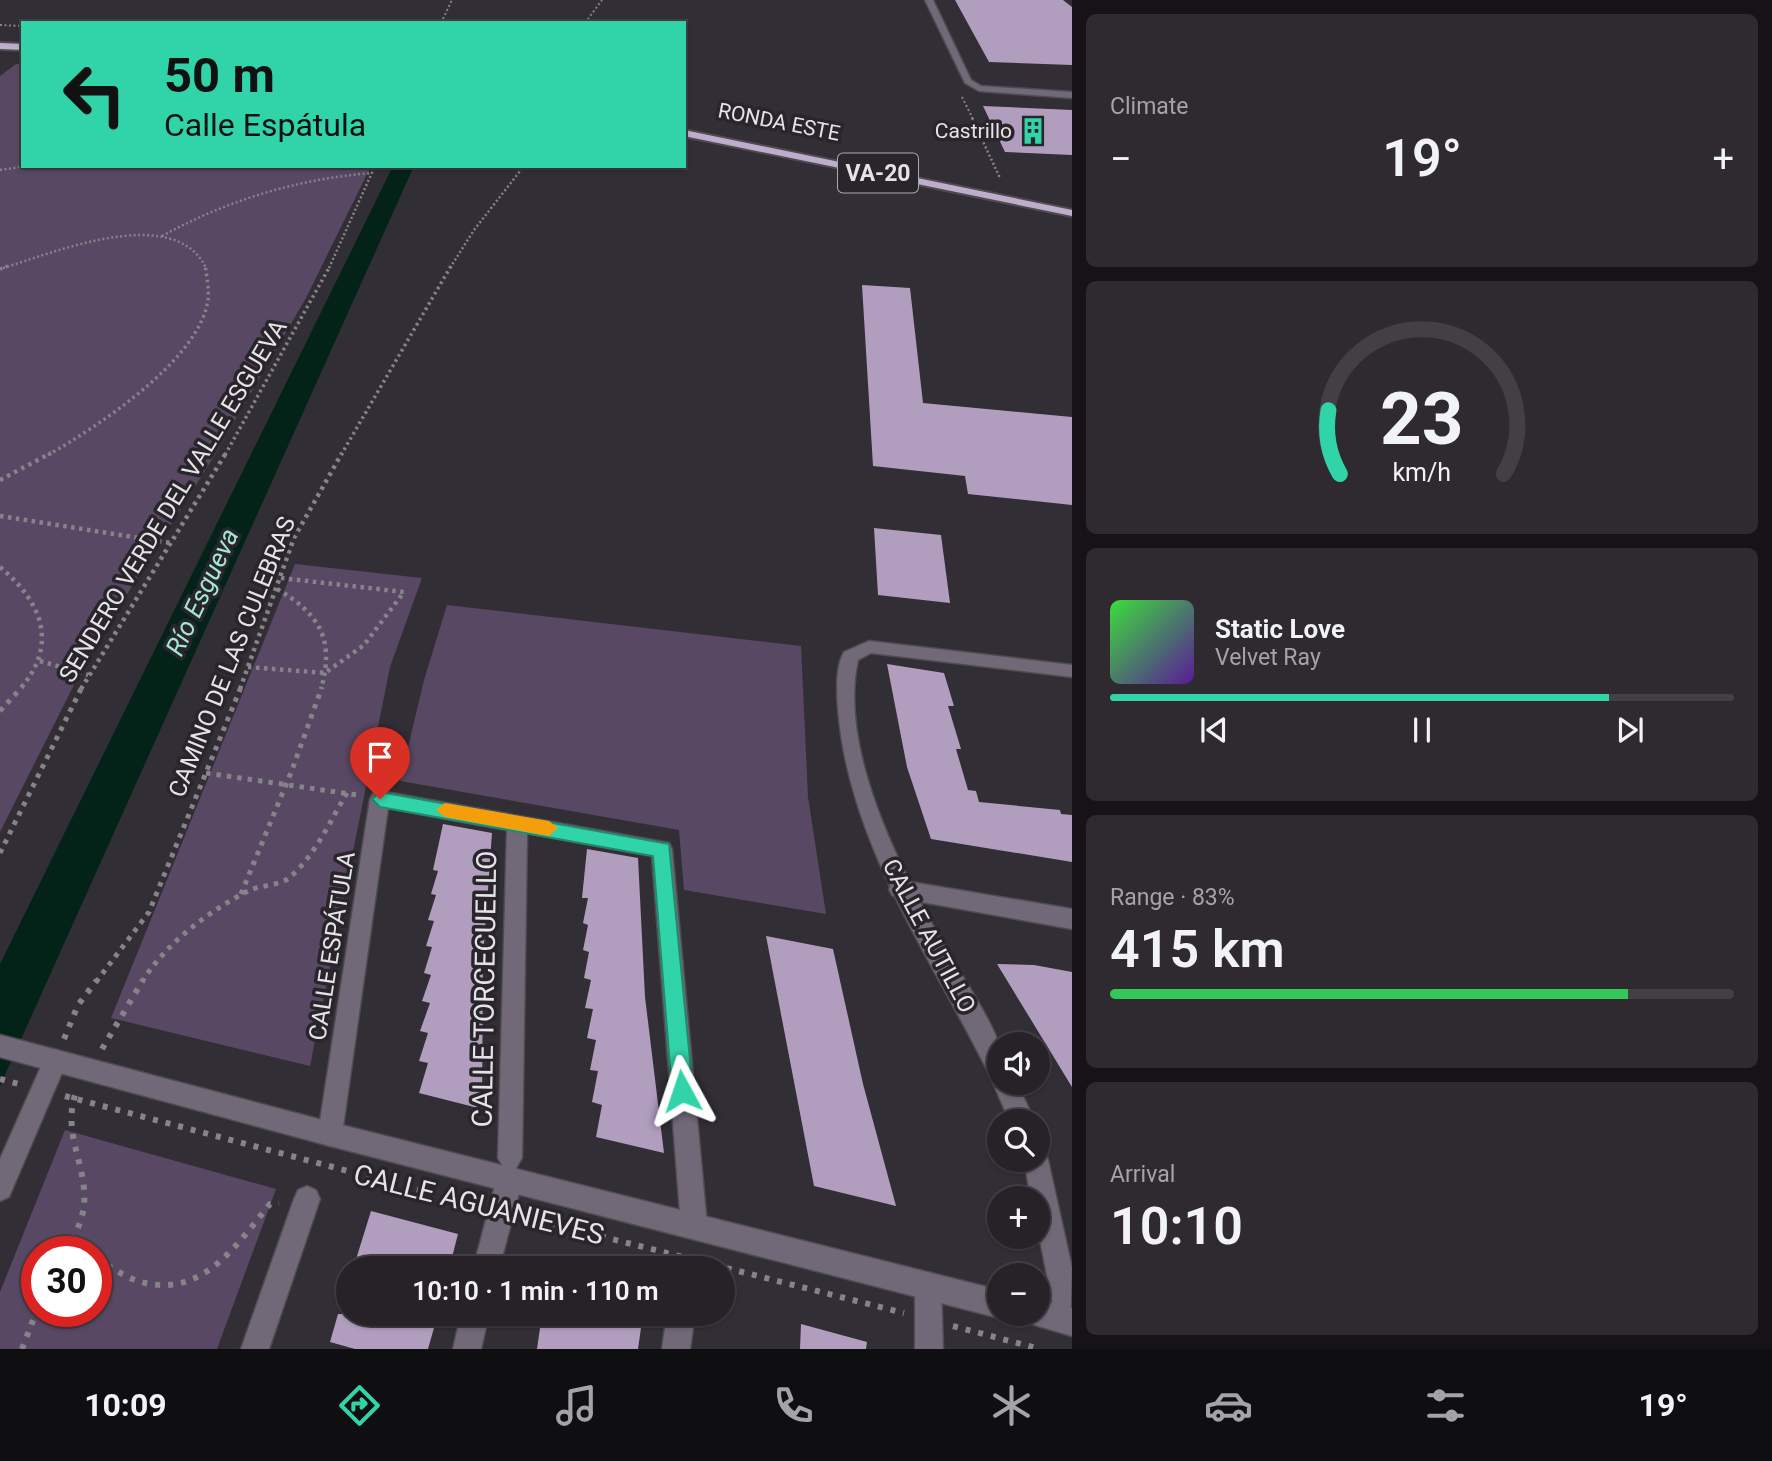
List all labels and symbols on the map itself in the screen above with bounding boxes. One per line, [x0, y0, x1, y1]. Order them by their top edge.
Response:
street label: RONDA ESTE [716, 98, 842, 146]
building icon: Castrillo [1018, 116, 1048, 146]
place label: Castrillo [935, 119, 1012, 143]
road number: VA-20 [838, 154, 918, 192]
street label: SENDERO VERDE DEL VALLE ESGUEVA [53, 314, 293, 687]
street label: CAMINO DE LAS CULEBRAS [163, 513, 301, 801]
water label: Río Esgueva [159, 524, 245, 660]
pin [350, 727, 410, 799]
street label: CALLE ESPÁTULA [303, 849, 361, 1042]
street label: CALLE TORCECUELLO [466, 850, 503, 1128]
street label: CALLE AUTILLO [877, 854, 981, 1018]
position arrow [645, 1054, 719, 1128]
street label: CALLE AGUANIEVES [350, 1157, 607, 1252]
speed limit sign: 30 [21, 1236, 112, 1327]

